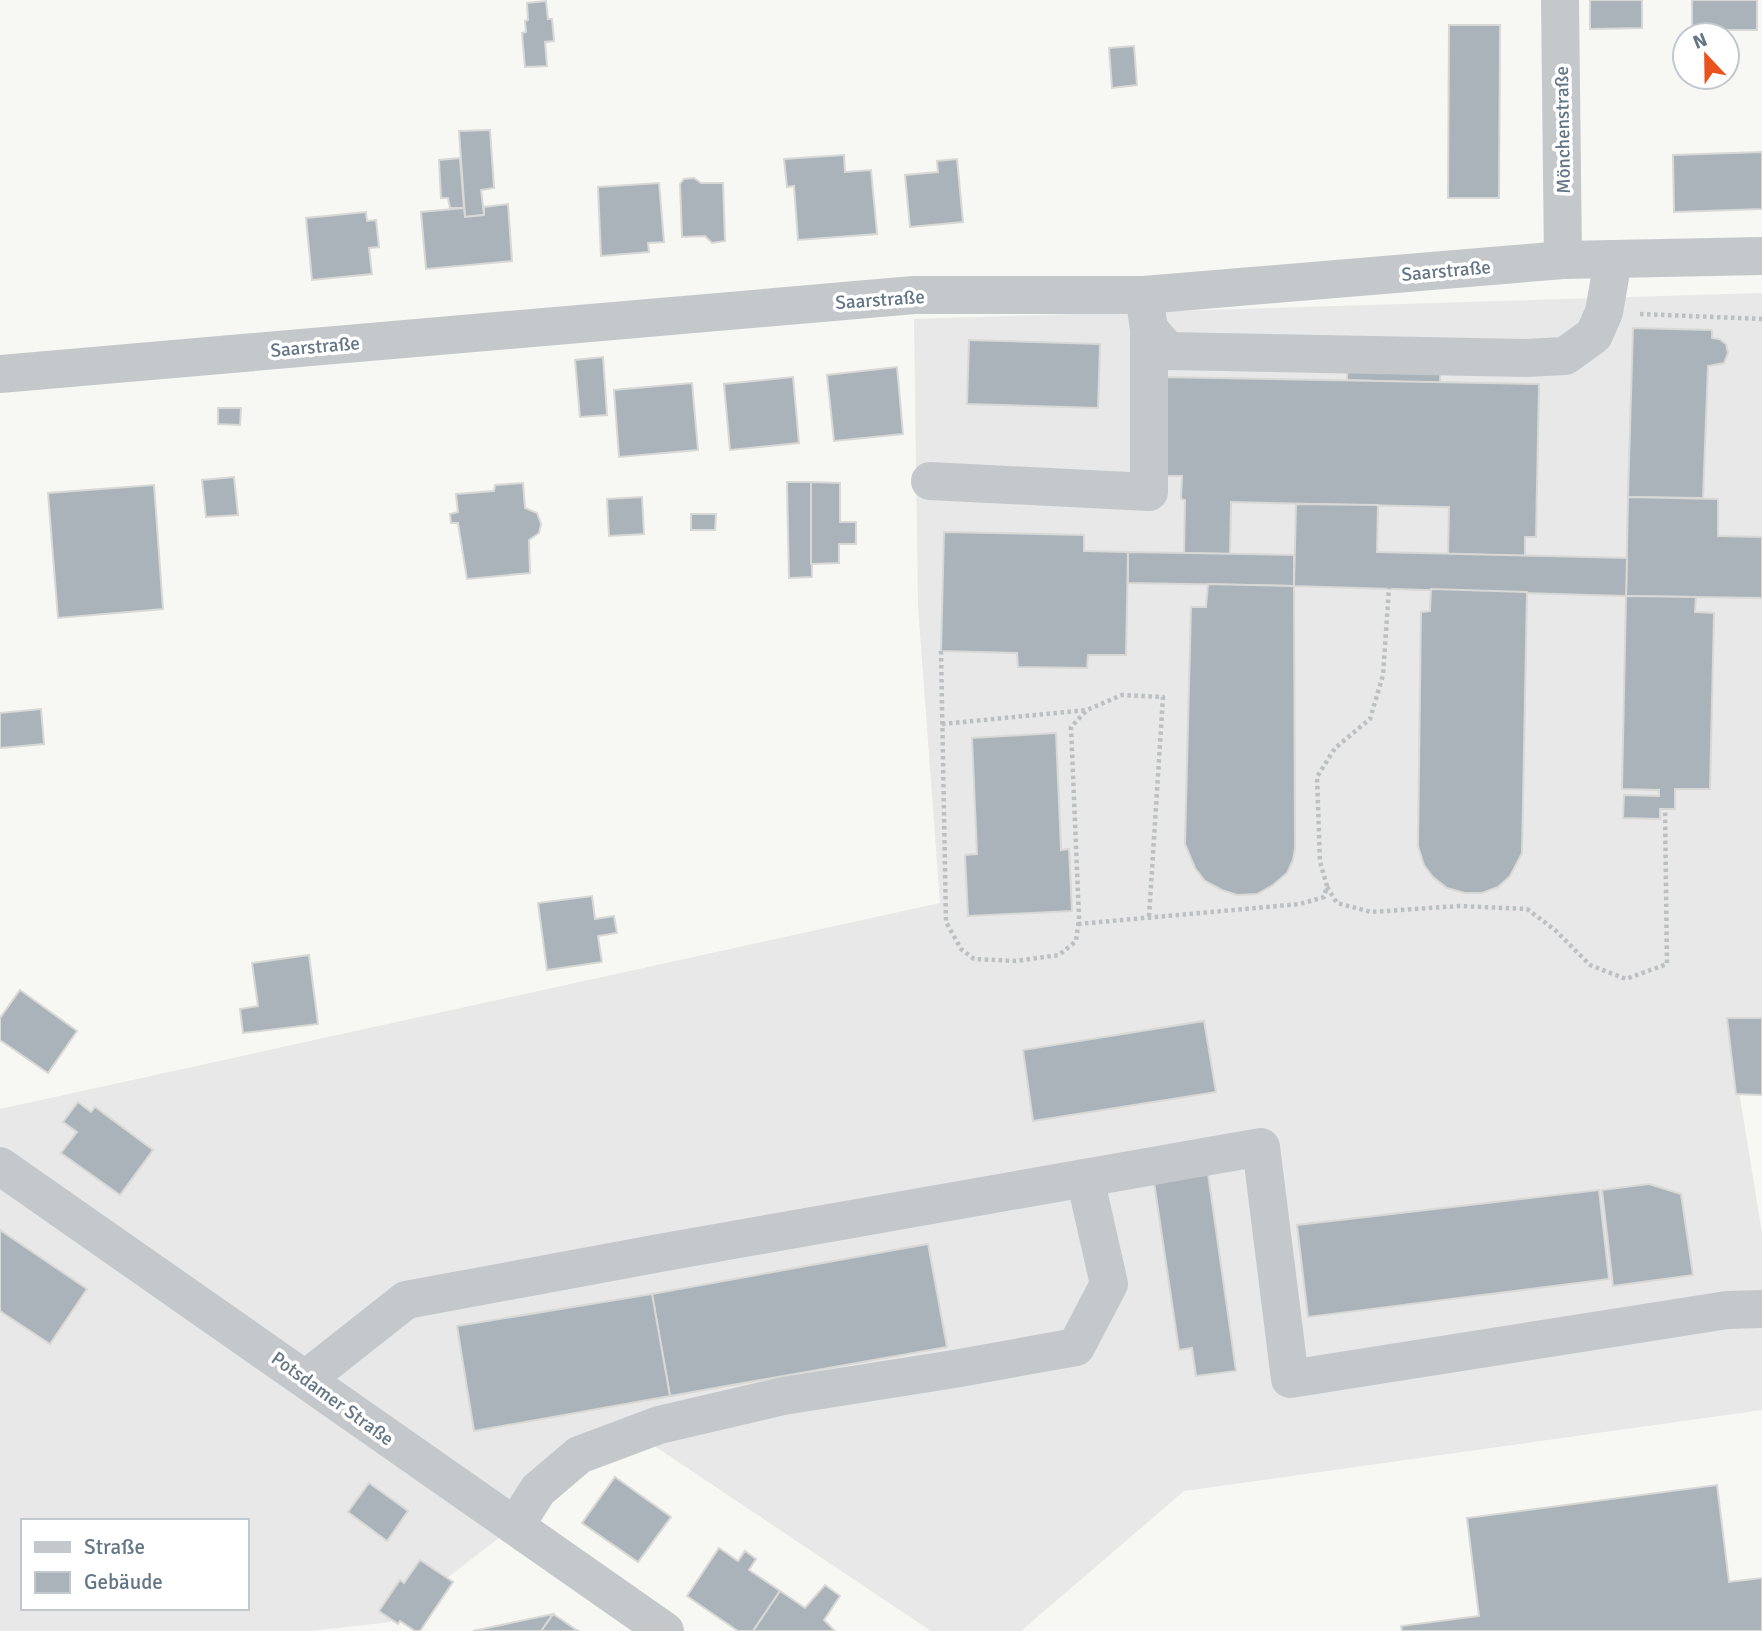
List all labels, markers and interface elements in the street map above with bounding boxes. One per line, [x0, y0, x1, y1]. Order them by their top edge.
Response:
north arrow [1671, 21, 1741, 91]
text: N [1689, 28, 1711, 55]
street label: Mönchenstraße [1550, 66, 1576, 194]
street label: Saarstraße [1400, 255, 1492, 287]
street label: Saarstraße [834, 285, 926, 315]
street label: Saarstraße [269, 331, 361, 363]
street label: Potsdamer Straße [266, 1346, 398, 1451]
legend [21, 1519, 248, 1610]
text: Straße [84, 1534, 145, 1560]
text: Gebäude [84, 1569, 163, 1595]

